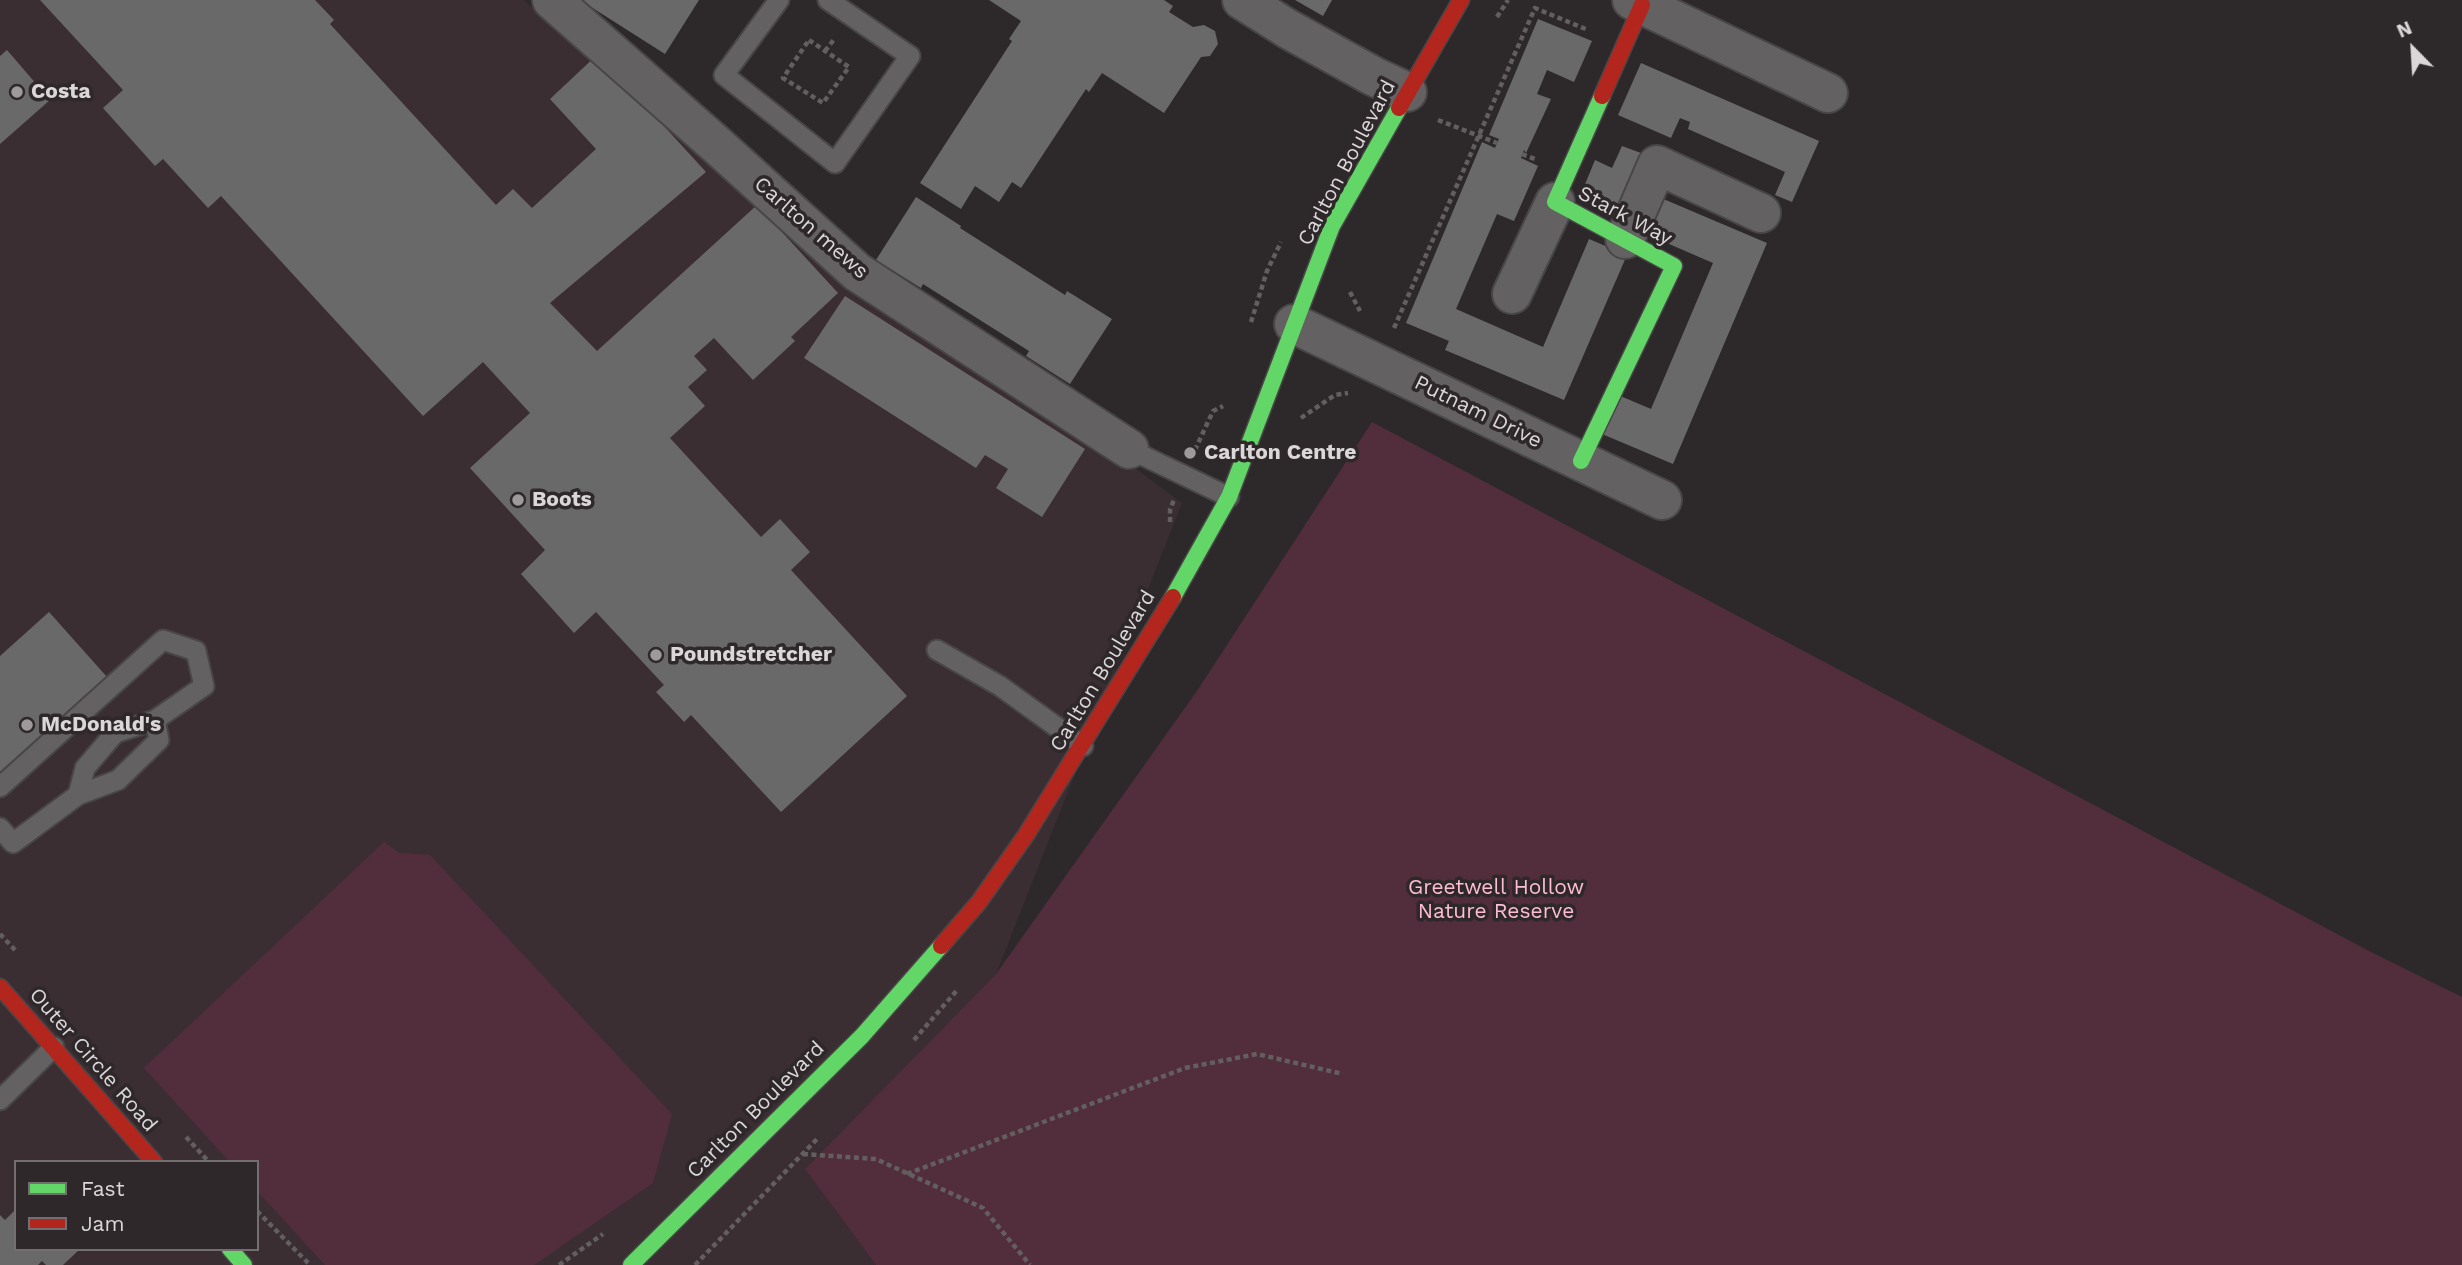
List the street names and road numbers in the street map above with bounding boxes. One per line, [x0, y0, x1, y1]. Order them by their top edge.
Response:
street label: Carlton Boulevard [1293, 76, 1401, 250]
street label: Carlton mews [749, 172, 873, 284]
street label: Stark Way [1574, 181, 1676, 251]
street label: Putnam Drive [1410, 370, 1546, 454]
street label: Carlton Boulevard [1045, 586, 1161, 756]
street label: Outer Circle Road [24, 983, 162, 1137]
street label: Carlton Boulevard [682, 1036, 830, 1184]

